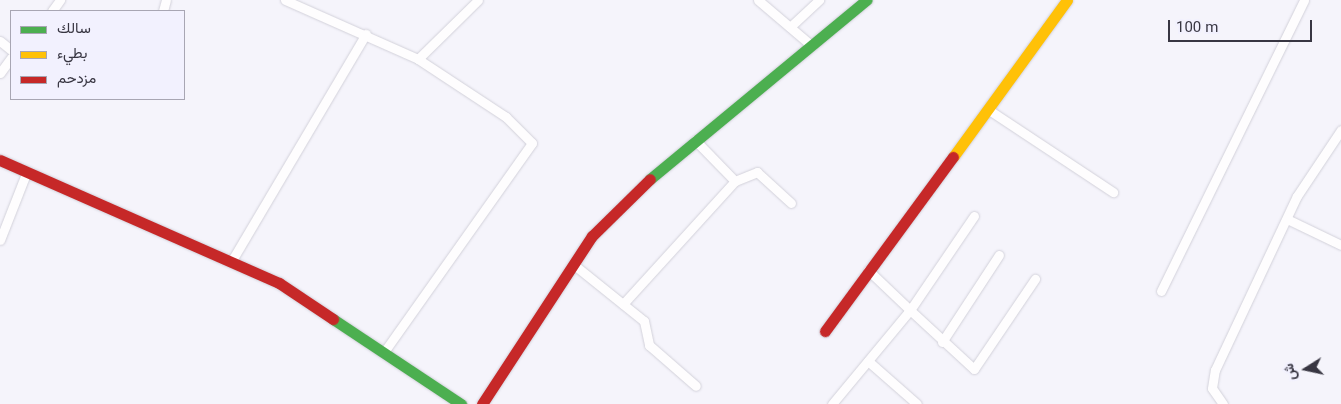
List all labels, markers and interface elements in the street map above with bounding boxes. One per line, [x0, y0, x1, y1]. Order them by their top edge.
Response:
legend [10, 10, 185, 100]
scale bar [1171, 10, 1315, 42]
text: 100 m [1176, 17, 1218, 40]
text: سالك [57, 18, 91, 41]
text: بطيء [57, 43, 87, 66]
text: مزدحم [57, 68, 96, 91]
north arrow [1281, 344, 1331, 394]
text: ش [1279, 361, 1304, 382]

